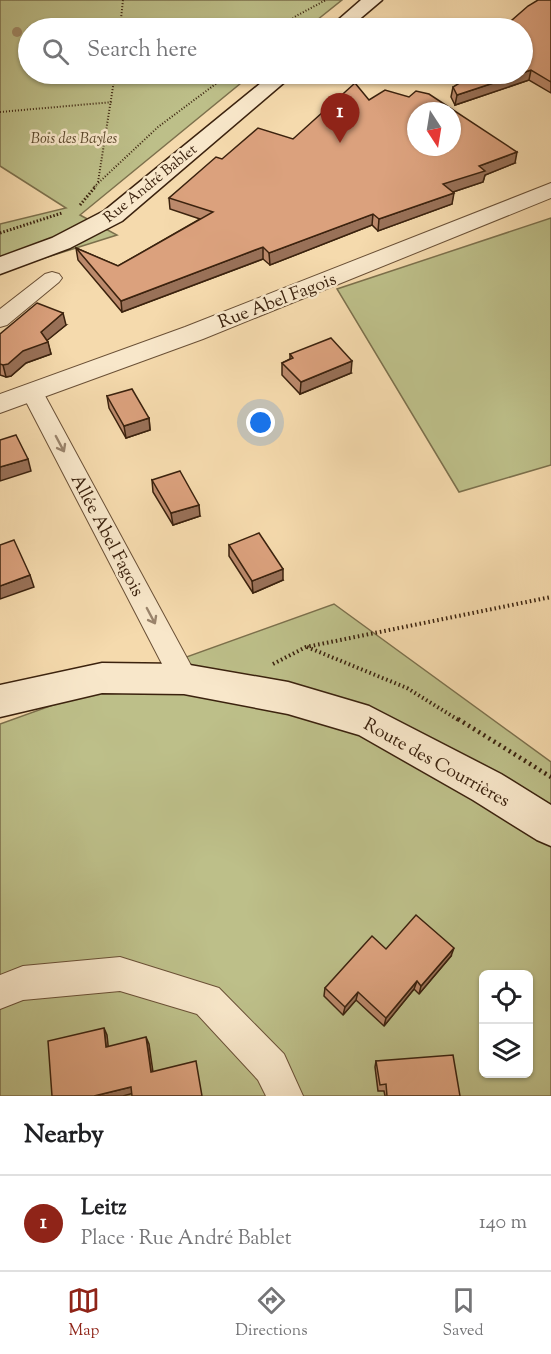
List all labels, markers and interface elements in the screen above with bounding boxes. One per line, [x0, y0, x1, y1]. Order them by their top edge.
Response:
search box [18, 18, 533, 84]
icon: search [39, 35, 72, 68]
text: Search here [87, 35, 197, 67]
pin: 1 [320, 94, 360, 143]
north arrow [407, 102, 461, 156]
park label: Bois des Bayles [31, 129, 117, 150]
street label: Rue André Bablet [100, 140, 202, 228]
street label: Rue Abel Fagois [215, 267, 341, 336]
your location [246, 408, 275, 437]
one-way arrow [54, 435, 66, 452]
street label: Allée Abel Fagois [63, 470, 149, 602]
one-way arrow [146, 607, 157, 625]
street label: Route des Courrières [358, 713, 514, 815]
map controls [479, 970, 533, 1078]
button: locate [479, 970, 533, 1024]
button: layers [479, 1024, 533, 1078]
text: Nearby [24, 1117, 104, 1154]
text: Leitz [81, 1193, 127, 1225]
text: 1 [40, 1209, 47, 1238]
text: 140 m [479, 1209, 527, 1238]
text: Place · Rue André Bablet [81, 1225, 292, 1254]
tab: Map [67, 1284, 100, 1343]
tab: Directions [235, 1284, 308, 1343]
tab: Saved [442, 1284, 484, 1343]

